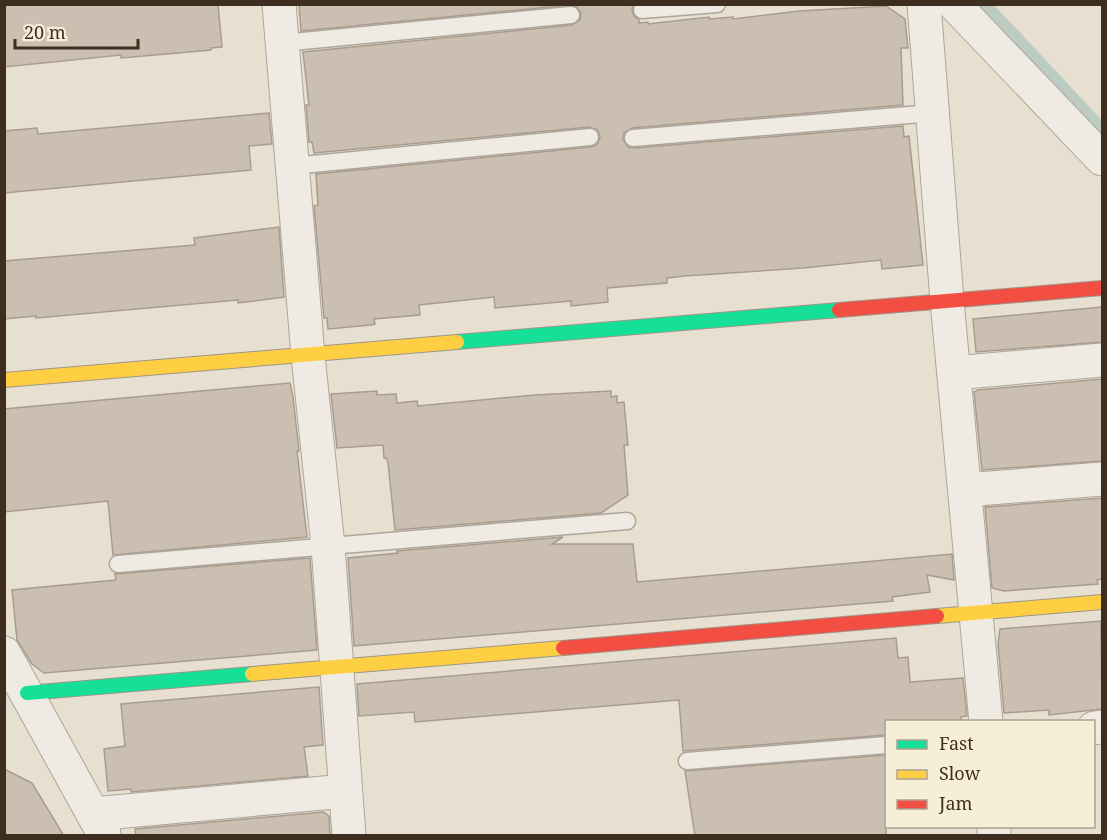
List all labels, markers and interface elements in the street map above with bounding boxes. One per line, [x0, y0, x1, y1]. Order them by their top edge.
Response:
scale bar [15, 12, 138, 50]
text: 20 m [24, 20, 66, 44]
legend [885, 720, 1095, 828]
text: Fast [939, 731, 974, 755]
text: Slow [939, 761, 981, 785]
text: Jam [938, 791, 973, 815]

